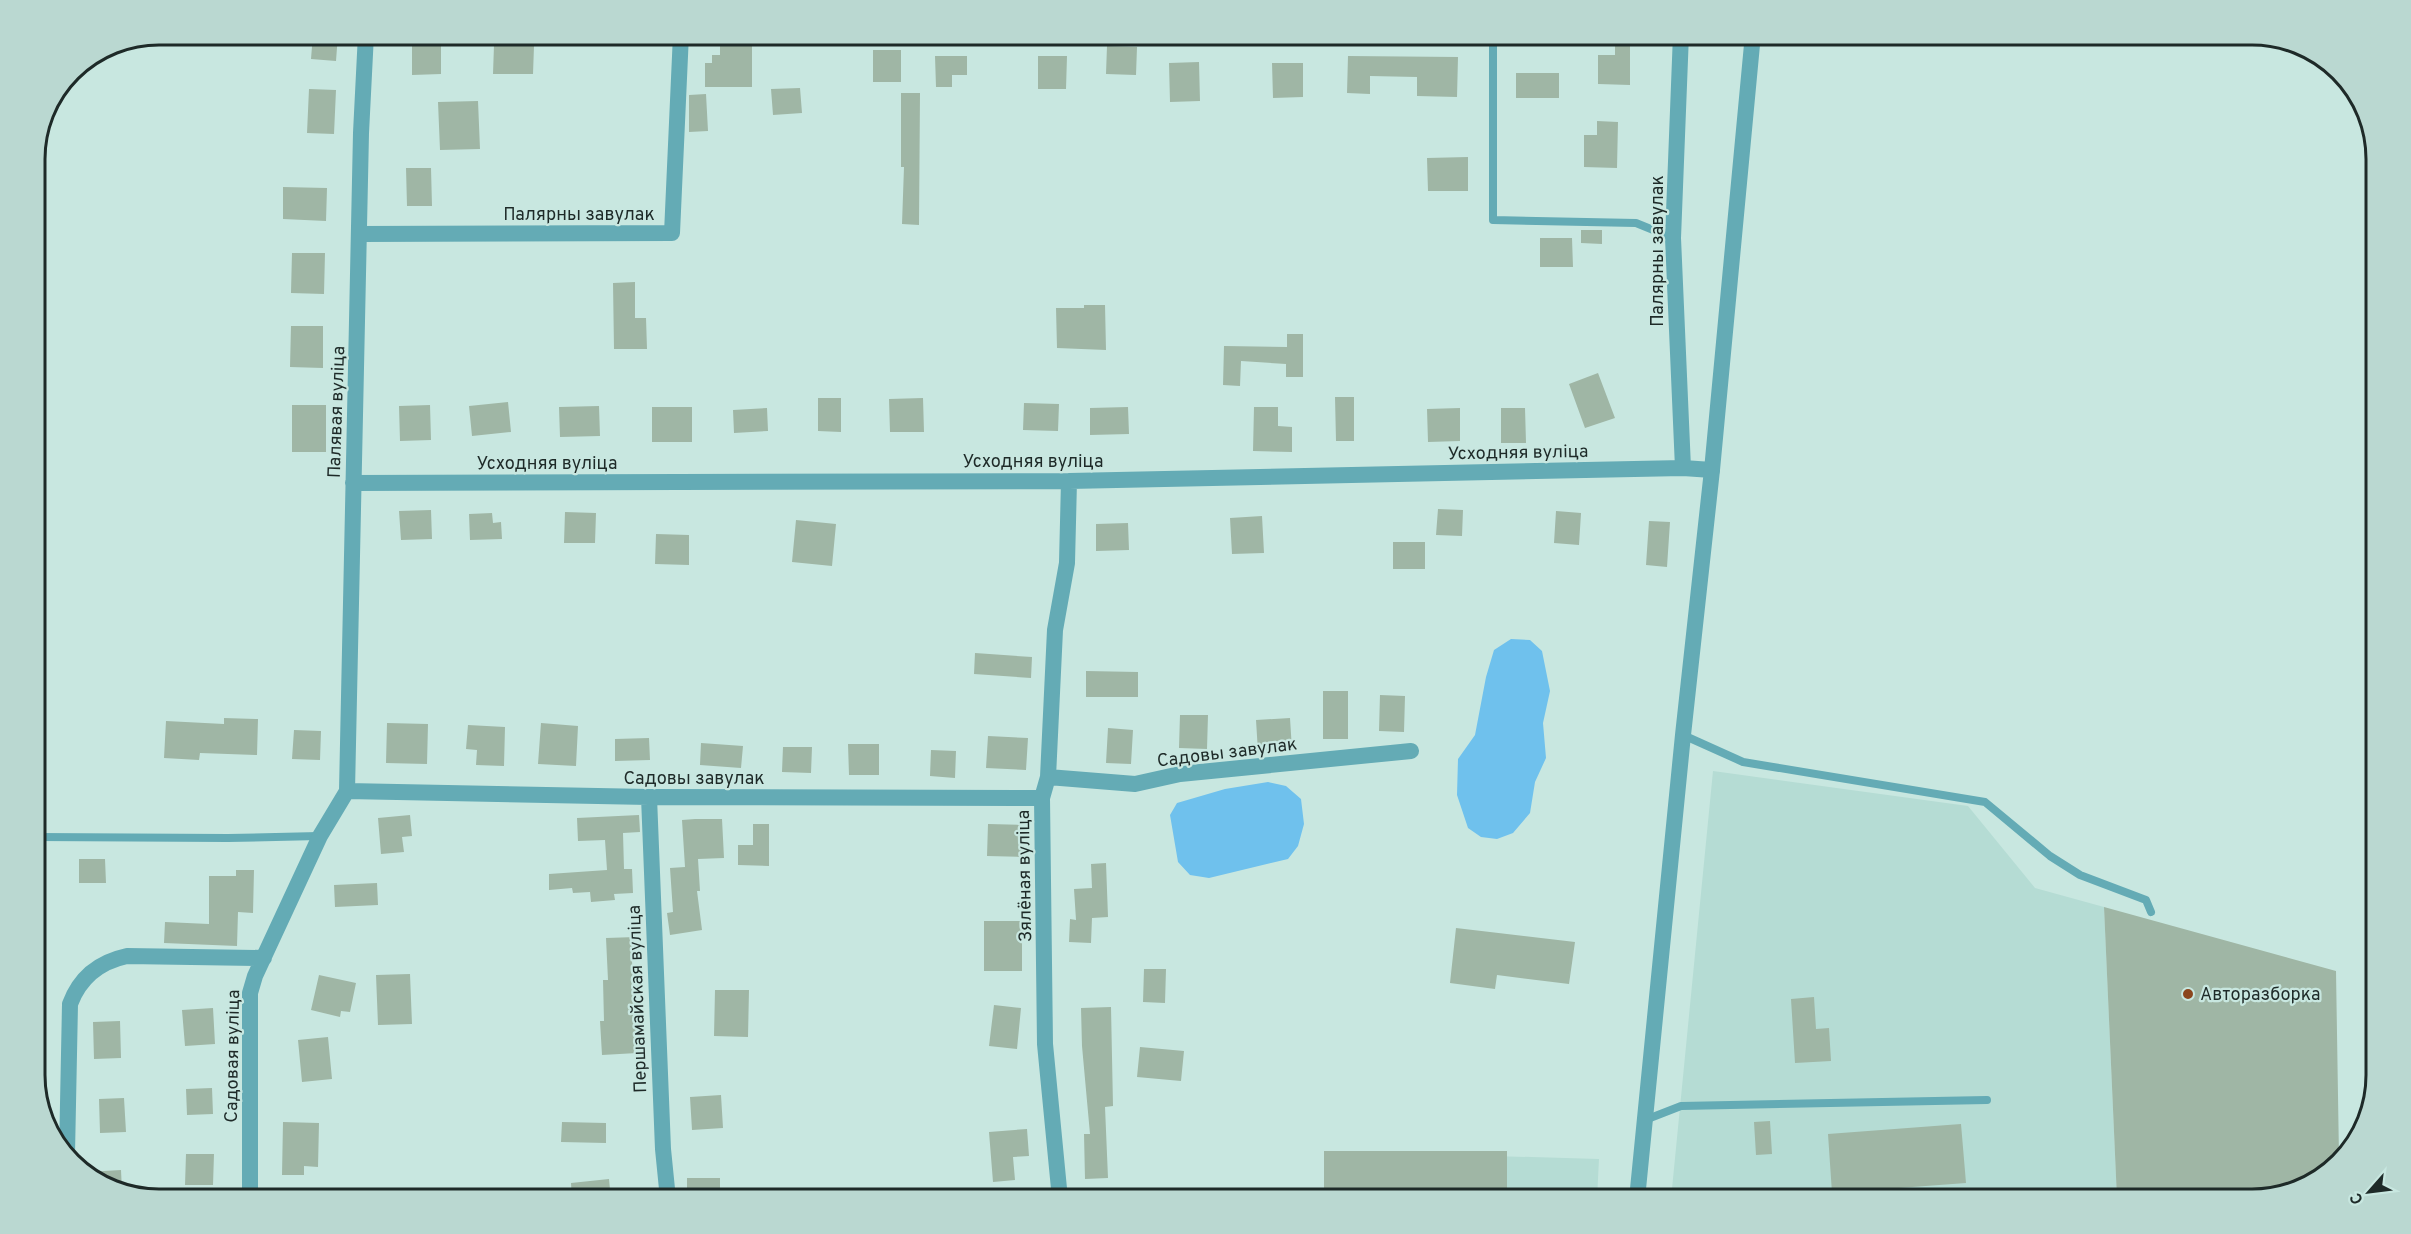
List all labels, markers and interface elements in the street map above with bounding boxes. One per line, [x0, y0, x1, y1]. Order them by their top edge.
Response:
street label: Палярны завулак [1647, 175, 1670, 327]
street label: Палярны завулак [503, 204, 655, 227]
street label: Палявая вуліца [324, 346, 351, 479]
street label: Усходняя вуліца [1447, 441, 1589, 466]
street label: Усходняя вуліца [963, 451, 1103, 474]
street label: Усходняя вуліца [477, 453, 617, 476]
street label: Садовы завулак [1156, 733, 1299, 774]
street label: Садовы завулак [623, 768, 765, 791]
street label: Зялёная вуліца [1013, 810, 1038, 942]
street label: Першамайская вуліца [624, 905, 653, 1093]
place label: Авторазборка [2200, 984, 2321, 1007]
marker: Авторазборка [2181, 987, 2195, 1001]
street label: Садовая вуліца [221, 989, 246, 1123]
north arrow [2339, 1162, 2399, 1222]
text: С [2346, 1189, 2369, 1207]

